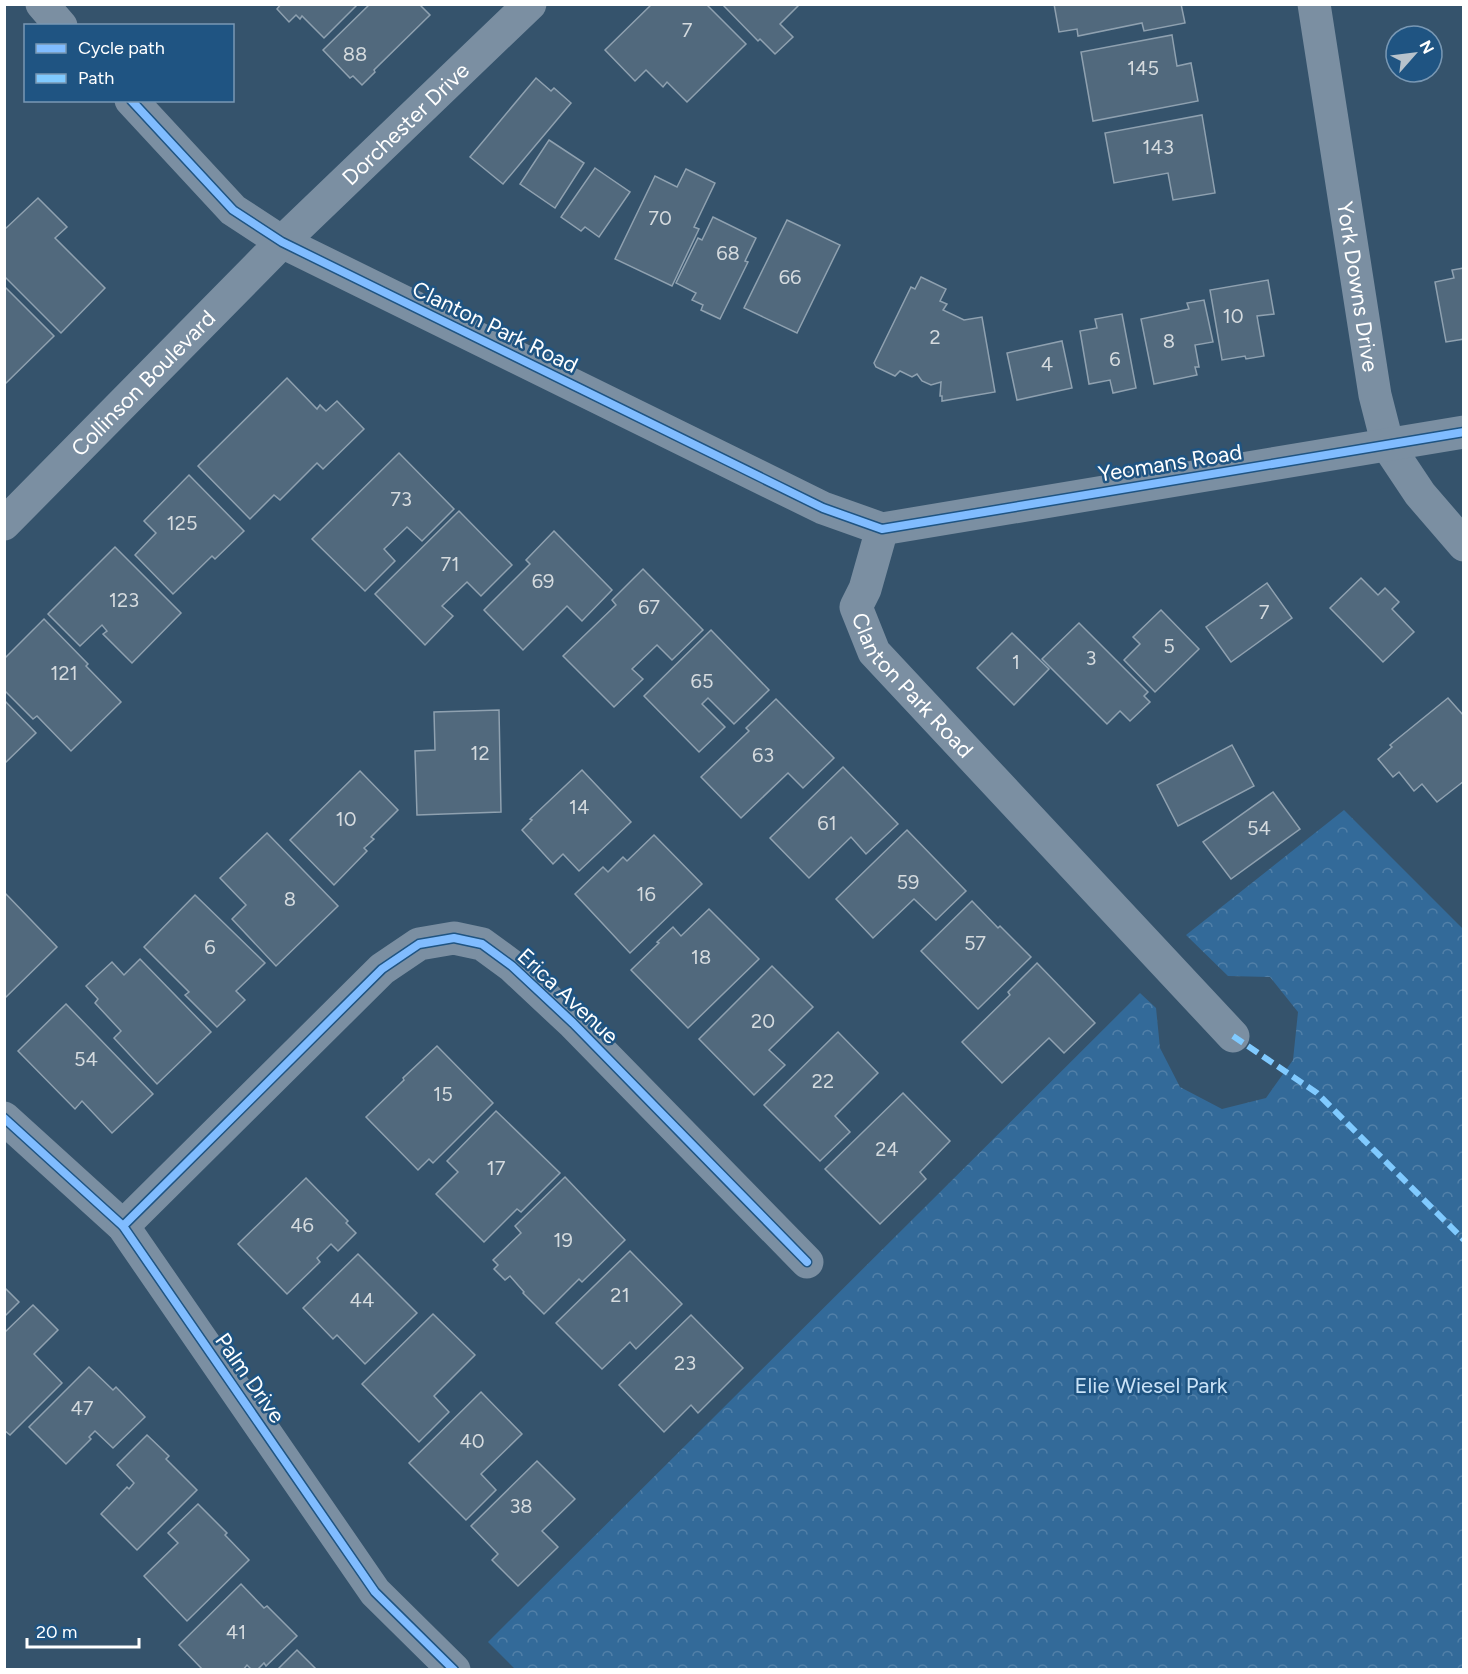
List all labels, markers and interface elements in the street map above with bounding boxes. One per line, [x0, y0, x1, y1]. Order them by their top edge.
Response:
house number: 7 [682, 18, 693, 42]
legend [24, 24, 234, 102]
north arrow [1384, 24, 1444, 84]
text: Cycle path [78, 37, 165, 59]
text: N [1416, 37, 1438, 57]
house number: 88 [343, 42, 367, 66]
street label: Dorchester Drive [336, 56, 475, 191]
house number: 145 [1127, 56, 1159, 80]
text: Path [78, 67, 114, 89]
house number: 143 [1142, 135, 1174, 159]
street label: York Downs Drive [1331, 200, 1385, 374]
house number: 70 [648, 206, 672, 230]
house number: 68 [716, 241, 740, 265]
house number: 66 [779, 265, 801, 289]
street label: Clanton Park Road [408, 275, 582, 379]
street label: Collinson Boulevard [65, 304, 221, 462]
house number: 10 [1222, 304, 1244, 328]
house number: 2 [929, 325, 941, 349]
house number: 8 [1163, 329, 1175, 353]
house number: 6 [1109, 347, 1121, 371]
house number: 4 [1041, 352, 1053, 376]
street label: Yeomans Road [1096, 438, 1244, 488]
house number: 73 [390, 487, 412, 511]
house number: 125 [167, 511, 197, 535]
house number: 71 [441, 552, 460, 576]
house number: 69 [532, 569, 554, 593]
house number: 123 [109, 588, 139, 612]
house number: 67 [638, 595, 660, 619]
house number: 7 [1259, 600, 1270, 624]
street label: Clanton Park Road [846, 609, 979, 763]
house number: 5 [1163, 634, 1175, 658]
house number: 3 [1086, 646, 1096, 670]
house number: 1 [1012, 650, 1020, 674]
house number: 121 [50, 661, 78, 685]
house number: 65 [691, 669, 713, 693]
house number: 12 [470, 741, 490, 765]
house number: 63 [752, 743, 774, 767]
house number: 14 [569, 795, 589, 819]
house number: 10 [335, 807, 357, 831]
house number: 61 [817, 811, 837, 835]
house number: 54 [1247, 816, 1271, 840]
house number: 59 [897, 870, 919, 894]
house number: 16 [636, 882, 656, 906]
house number: 8 [284, 887, 296, 911]
house number: 57 [964, 931, 986, 955]
house number: 6 [204, 935, 216, 959]
street label: Erica Avenue [512, 942, 624, 1050]
house number: 18 [691, 945, 711, 969]
house number: 20 [751, 1009, 775, 1033]
house number: 54 [74, 1047, 98, 1071]
house number: 22 [812, 1069, 834, 1093]
house number: 15 [433, 1082, 453, 1106]
house number: 24 [875, 1137, 899, 1161]
house number: 17 [487, 1156, 506, 1180]
house number: 46 [290, 1213, 314, 1237]
house number: 19 [553, 1228, 573, 1252]
house number: 21 [610, 1283, 630, 1307]
house number: 44 [350, 1288, 374, 1312]
street label: Palm Drive [209, 1328, 291, 1428]
house number: 23 [674, 1351, 696, 1375]
park label: Elie Wiesel Park [1074, 1372, 1228, 1399]
house number: 47 [70, 1396, 94, 1420]
house number: 40 [459, 1429, 485, 1453]
house number: 38 [509, 1494, 533, 1518]
scale bar [27, 1611, 140, 1649]
house number: 41 [226, 1620, 246, 1644]
text: 20 m [36, 1621, 77, 1643]

